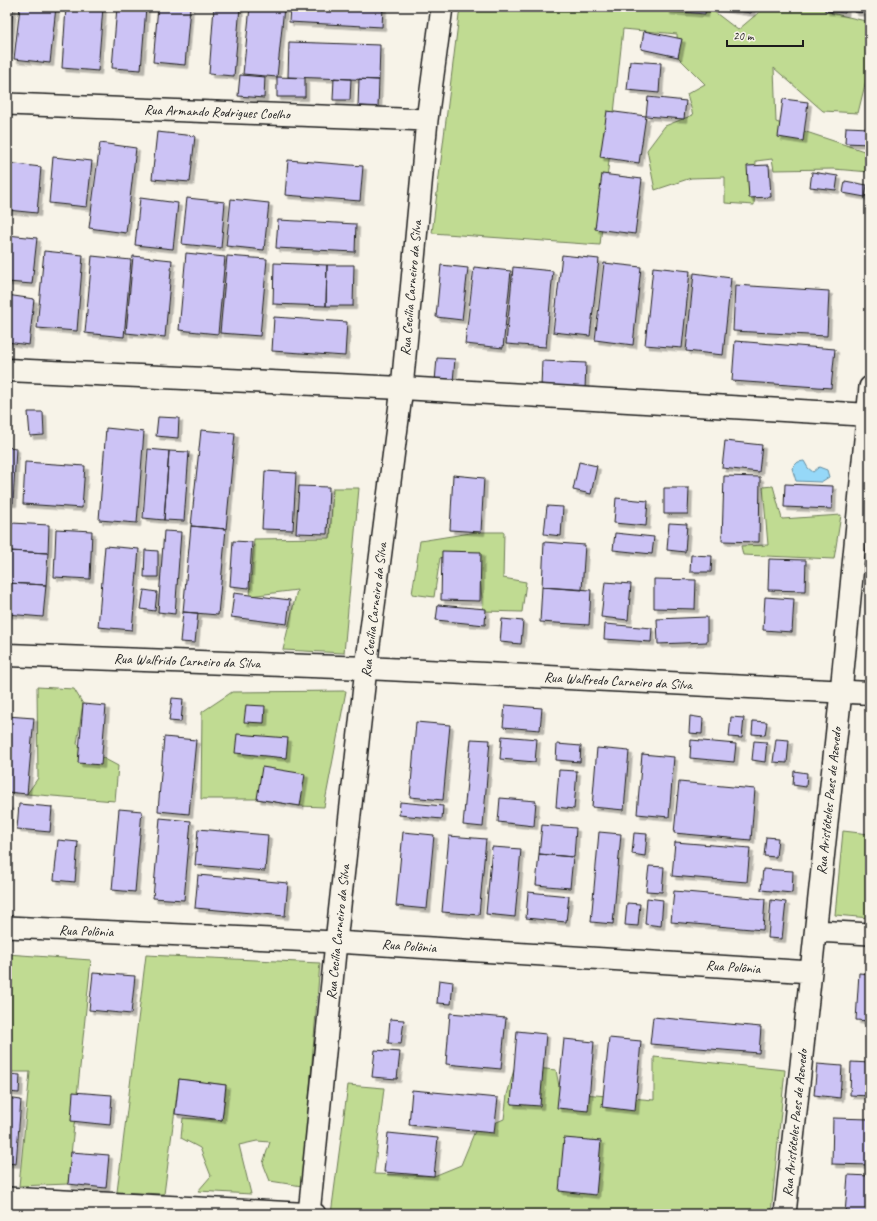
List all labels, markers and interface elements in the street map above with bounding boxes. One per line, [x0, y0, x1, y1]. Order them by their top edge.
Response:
scale bar [727, 22, 803, 48]
text: 20 m [733, 28, 755, 44]
street label: Rua Armando Rodrigues Coelho [144, 101, 292, 123]
street label: Rua Cecília Carneiro da Silva [397, 218, 425, 356]
street label: Rua Cecília Carneiro da Silva [357, 540, 391, 678]
street label: Rua Walfrido Carneiro da Silva [114, 650, 262, 672]
street label: Rua Walfredo Carneiro da Silva [543, 669, 694, 693]
street label: Rua Aristóteles Paes de Azevedo [813, 725, 845, 875]
street label: Rua Cecília Carneiro da Silva [322, 862, 354, 1000]
street label: Rua Polônia [59, 922, 115, 940]
street label: Rua Polônia [381, 936, 438, 956]
street label: Rua Polônia [705, 957, 762, 977]
street label: Rua Aristóteles Paes de Azevedo [779, 1047, 811, 1197]

